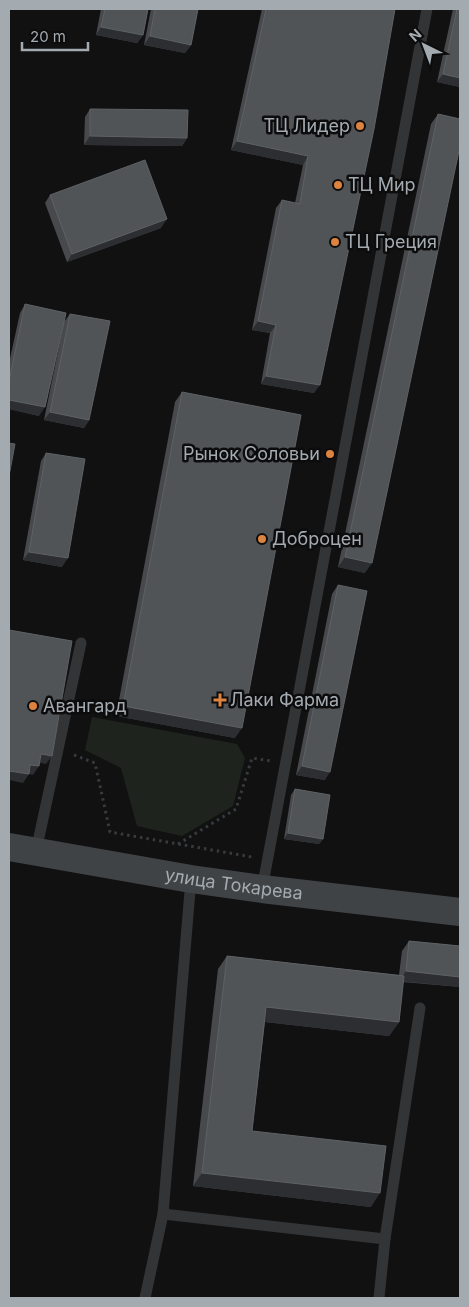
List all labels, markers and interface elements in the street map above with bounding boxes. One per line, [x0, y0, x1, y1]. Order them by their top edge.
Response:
scale bar [22, 20, 89, 52]
north arrow [399, 20, 449, 70]
text: N [405, 25, 425, 45]
text: 20 m [30, 27, 66, 46]
place label: ТЦ Лидер [263, 115, 350, 136]
marker: ТЦ Лидер [354, 120, 366, 132]
place label: ТЦ Мир [348, 174, 416, 195]
marker: ТЦ Мир [332, 179, 344, 191]
place label: ТЦ Греция [345, 231, 437, 252]
marker: ТЦ Греция [329, 236, 341, 248]
place label: Рынок Соловьи [183, 443, 320, 464]
marker: Рынок Соловьи [324, 448, 336, 460]
place label: Доброцен [272, 528, 362, 549]
marker: Доброцен [256, 533, 268, 545]
place label: Лаки Фарма [230, 689, 339, 710]
marker: Лаки Фарма [214, 694, 226, 706]
place label: Авангард [43, 695, 127, 716]
marker: Авангард [27, 700, 39, 712]
street label: улица Токарева [163, 864, 304, 904]

